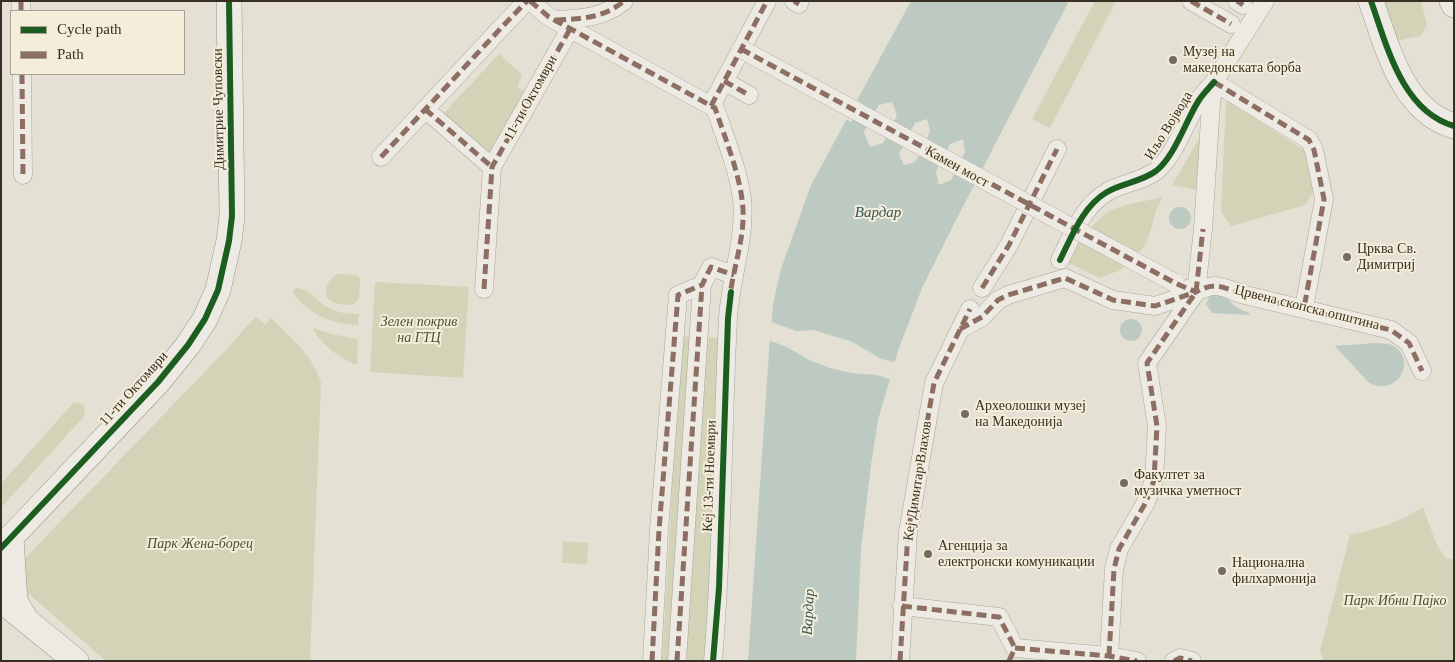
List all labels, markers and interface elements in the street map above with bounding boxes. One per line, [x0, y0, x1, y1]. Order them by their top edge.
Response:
legend [10, 10, 185, 75]
text: Cycle path [57, 21, 122, 37]
place label: Музеј на македонската борба [1183, 44, 1301, 76]
text: Path [57, 46, 84, 62]
street label: Димитрие Чуповски [210, 48, 228, 170]
street label: 11-ти Октомври [501, 53, 561, 143]
marker: Музеј на македонската борба [1167, 54, 1179, 66]
street label: Иљо Војвода [1141, 89, 1197, 163]
street label: Камен мост [922, 143, 992, 191]
water label: Вардар [855, 204, 901, 222]
place label: Црква Св. Димитриј [1357, 241, 1416, 274]
marker: Црква Св. Димитриј [1341, 251, 1353, 263]
street label: Црвена скопска општина [1233, 282, 1381, 334]
park label: Зелен покрив на ГТЦ [381, 314, 457, 347]
street label: 11-ти Октомври [96, 348, 172, 430]
place label: Археолошки музеј на Македонија [975, 398, 1086, 431]
marker: Археолошки музеј на Македонија [959, 408, 971, 420]
street label: Кеј 13-ти Ноември [700, 420, 720, 532]
street label: Кеј Димитар Влахов [900, 420, 936, 542]
place label: Факултет за музичка уметност [1134, 467, 1241, 500]
marker: Факултет за музичка уметност [1118, 477, 1130, 489]
park label: Парк Жена-борец [147, 536, 253, 552]
place label: Агенција за електронски комуникации [938, 538, 1095, 570]
marker: Агенција за електронски комуникации [922, 548, 934, 560]
place label: Национална филхармонија [1232, 555, 1316, 588]
marker: Национална филхармонија [1216, 565, 1228, 577]
water label: Вардар [799, 588, 819, 636]
park label: Парк Ибни Пајко [1344, 593, 1446, 609]

